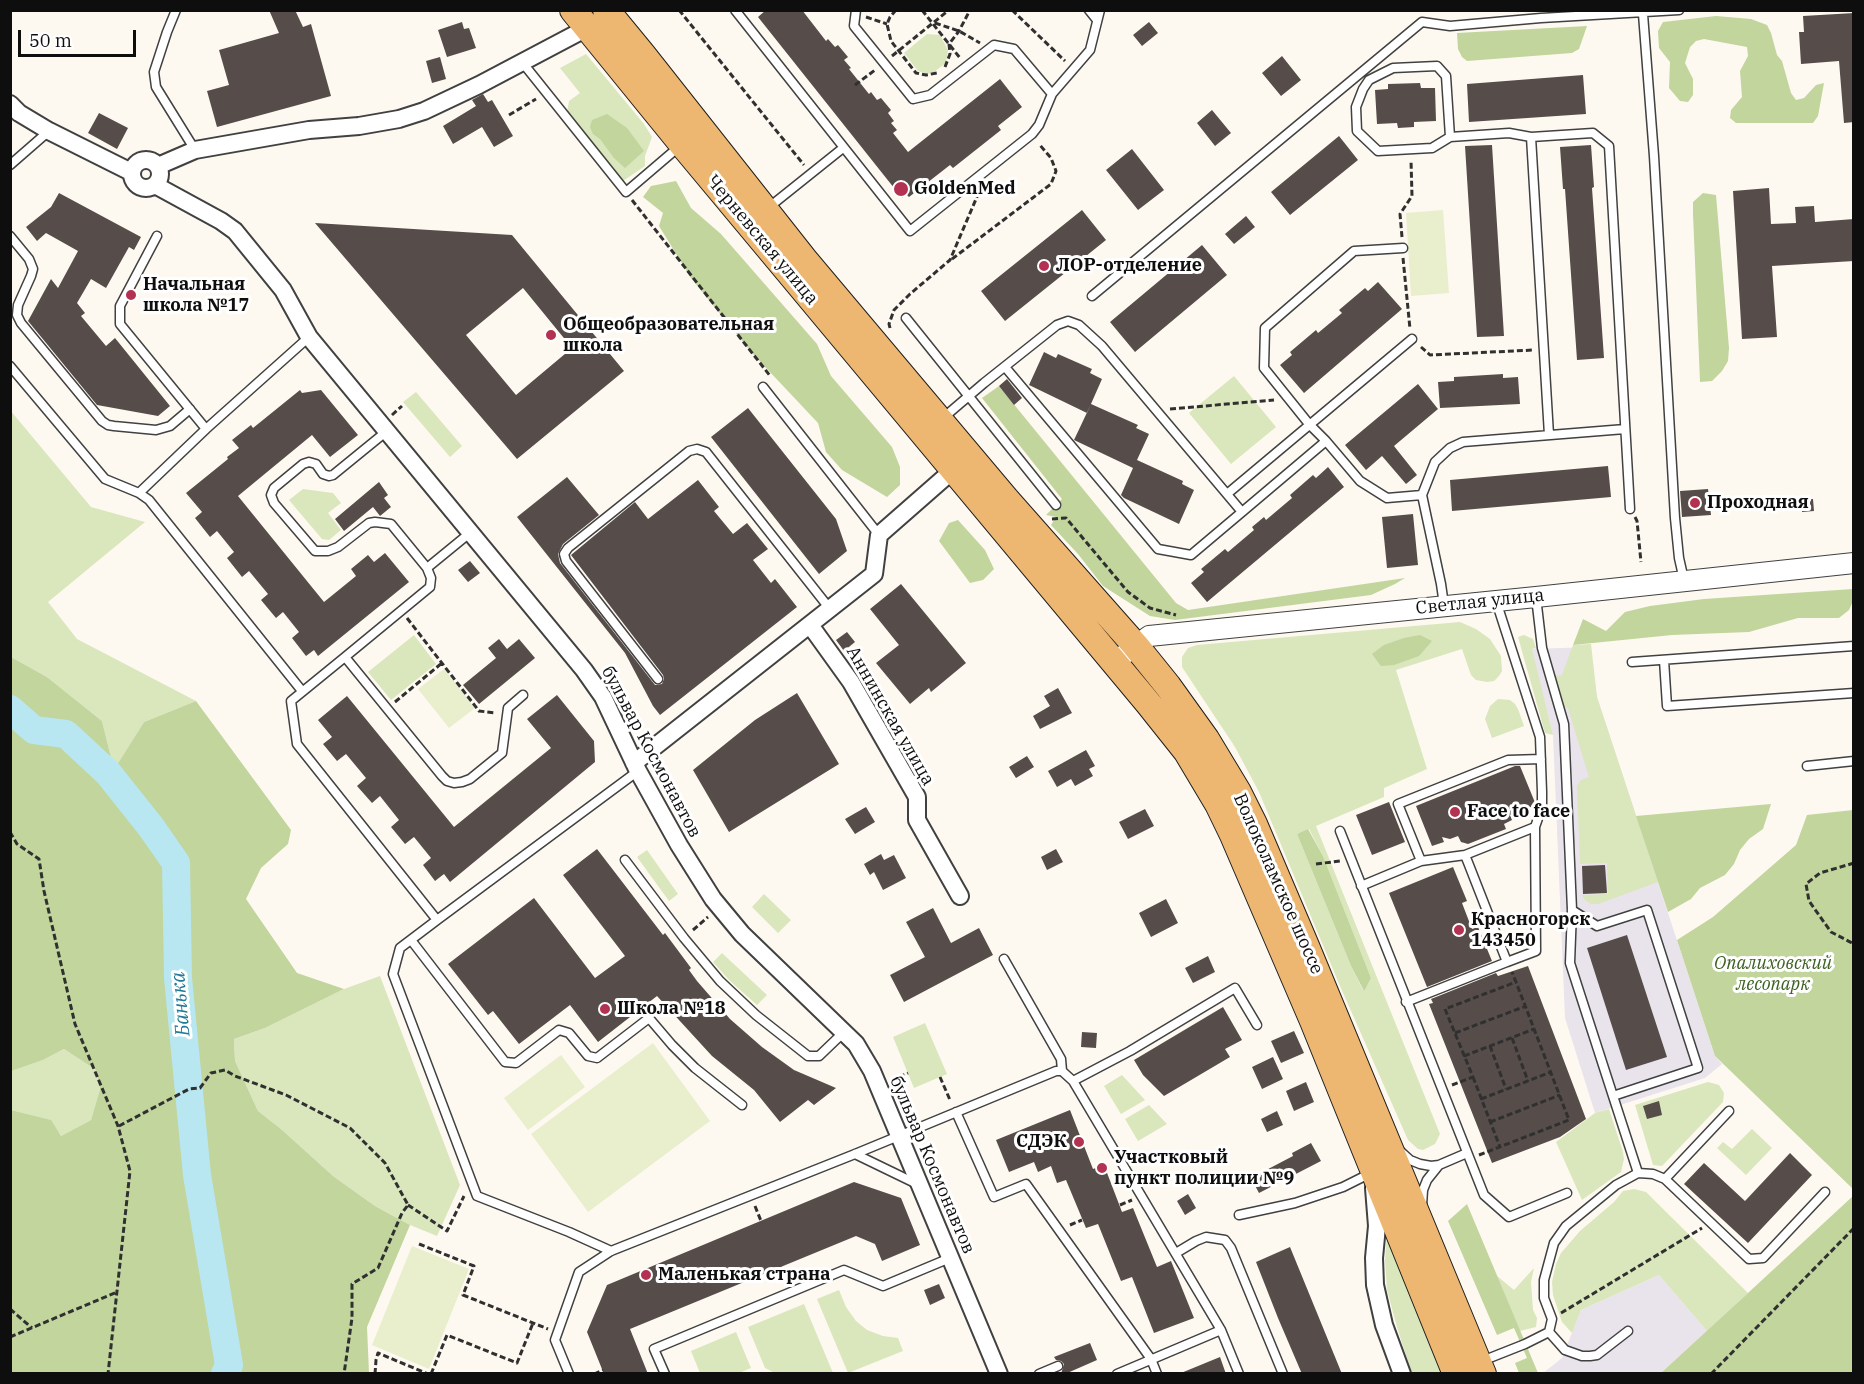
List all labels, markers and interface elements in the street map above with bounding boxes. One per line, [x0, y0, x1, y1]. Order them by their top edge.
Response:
scale bar [21, 18, 140, 56]
text: 50 m [29, 29, 72, 52]
street label: Черневская улица [701, 171, 823, 309]
place label: GoldenMed [914, 178, 1016, 200]
marker: GoldenMed [892, 180, 910, 198]
place label: ЛОР-отделение [1056, 255, 1202, 277]
marker: ЛОР-отделение [1037, 259, 1051, 273]
place label: Начальная школа №17 [143, 274, 249, 316]
marker: Начальная школа №17 [124, 288, 138, 302]
place label: Общеобразовательная школа [563, 314, 774, 356]
marker: Общеобразовательная школа [544, 328, 558, 342]
place label: Проходная [1707, 492, 1809, 514]
marker: Проходная [1688, 496, 1702, 510]
street label: Светлая улица [1415, 585, 1545, 619]
street label: Аннинская улица [841, 642, 939, 790]
street label: бульвар Космонавтов [597, 663, 705, 841]
street label: Волоколамское шоссе [1228, 790, 1328, 978]
place label: Face to face [1467, 801, 1570, 823]
marker: Face to face [1448, 805, 1462, 819]
place label: Красногорск 143450 [1471, 909, 1590, 952]
marker: Красногорск 143450 [1452, 923, 1466, 937]
park label: Опалиховский лесопарк [1714, 953, 1832, 996]
water label: Банька [166, 971, 196, 1037]
place label: Школа №18 [617, 998, 726, 1020]
marker: Школа №18 [598, 1002, 612, 1016]
street label: бульвар Космонавтов [885, 1073, 979, 1257]
place label: СДЭК [1016, 1131, 1067, 1153]
marker: СДЭК [1072, 1135, 1086, 1149]
place label: Участковый пункт полиции №9 [1114, 1147, 1294, 1190]
marker: Участковый пункт полиции №9 [1095, 1161, 1109, 1175]
place label: Маленькая страна [658, 1264, 831, 1286]
marker: Маленькая страна [639, 1268, 653, 1282]

